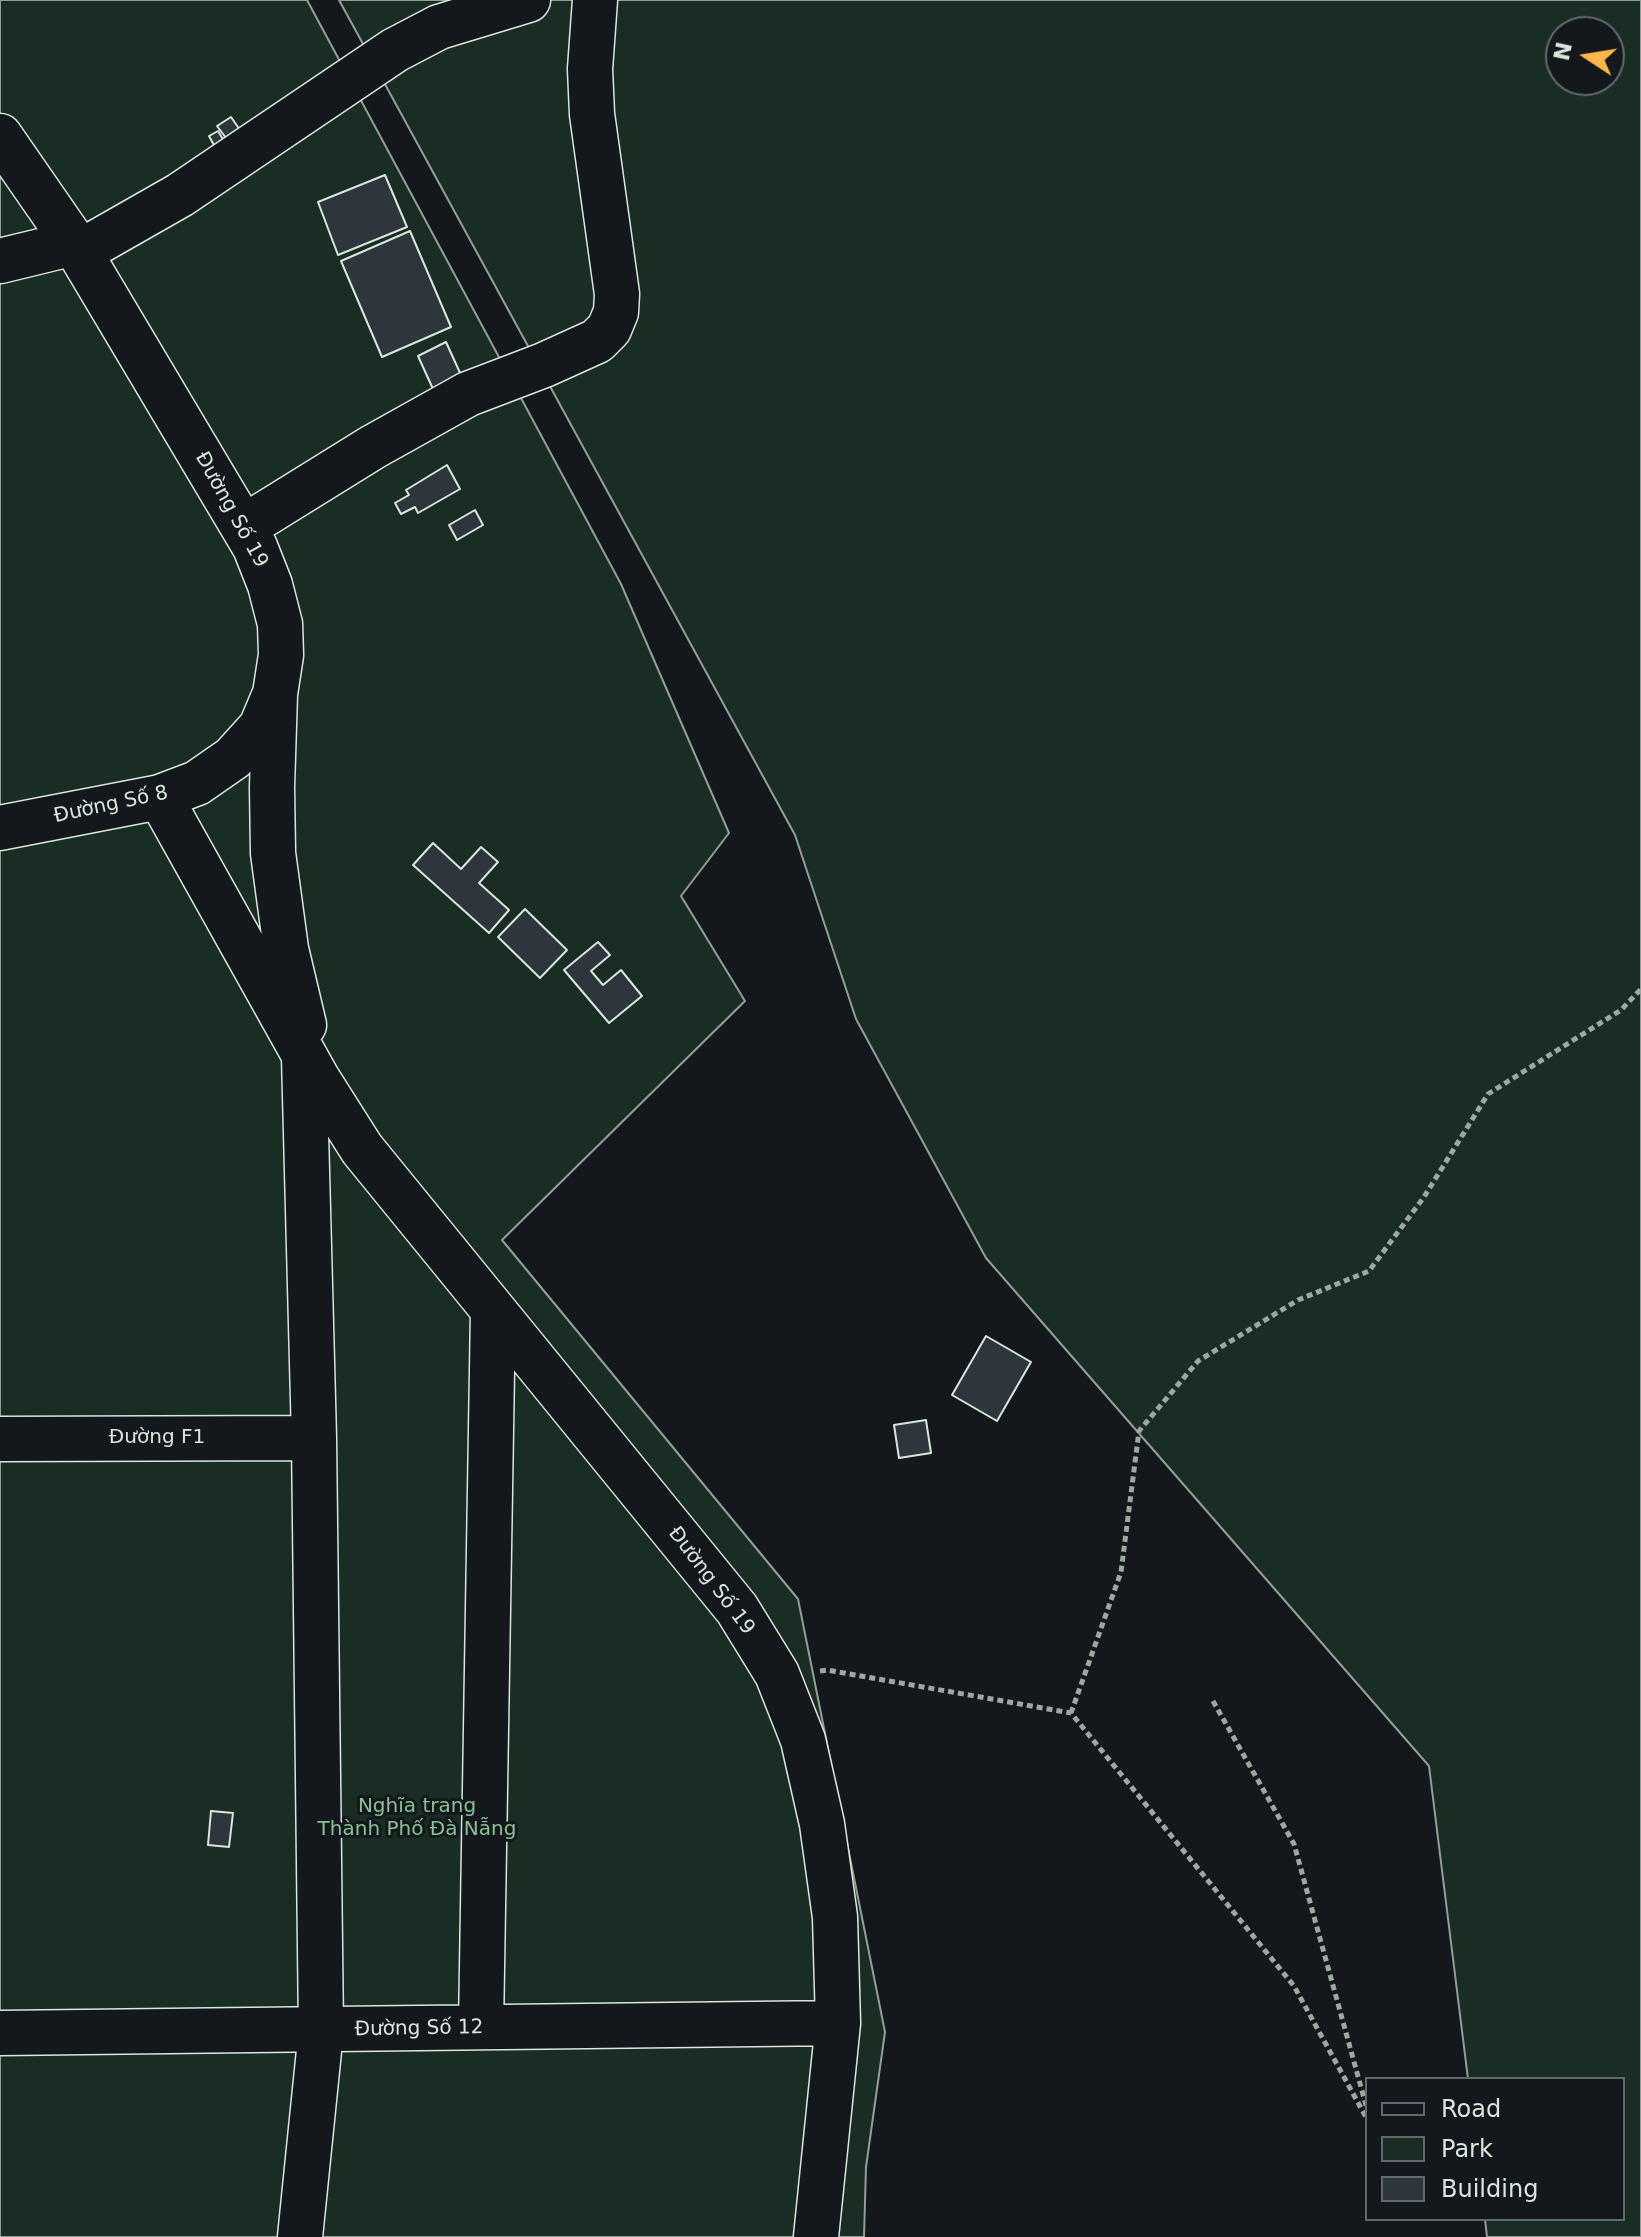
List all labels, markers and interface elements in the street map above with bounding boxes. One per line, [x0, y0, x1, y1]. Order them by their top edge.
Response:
north arrow [1545, 16, 1625, 96]
text: N [1549, 40, 1577, 63]
street label: Đường Số 19 [189, 448, 273, 572]
street label: Đường Số 8 [52, 781, 170, 829]
street label: Đường F1 [109, 1426, 205, 1450]
street label: Đường Số 19 [663, 1522, 759, 1640]
park label: Nghĩa trang Thành Phố Đà Nẵng [318, 1795, 516, 1842]
street label: Đường Số 12 [354, 2016, 484, 2042]
legend [1365, 2077, 1625, 2221]
text: Road [1441, 2095, 1501, 2123]
text: Park [1441, 2135, 1493, 2163]
text: Building [1441, 2175, 1538, 2203]

